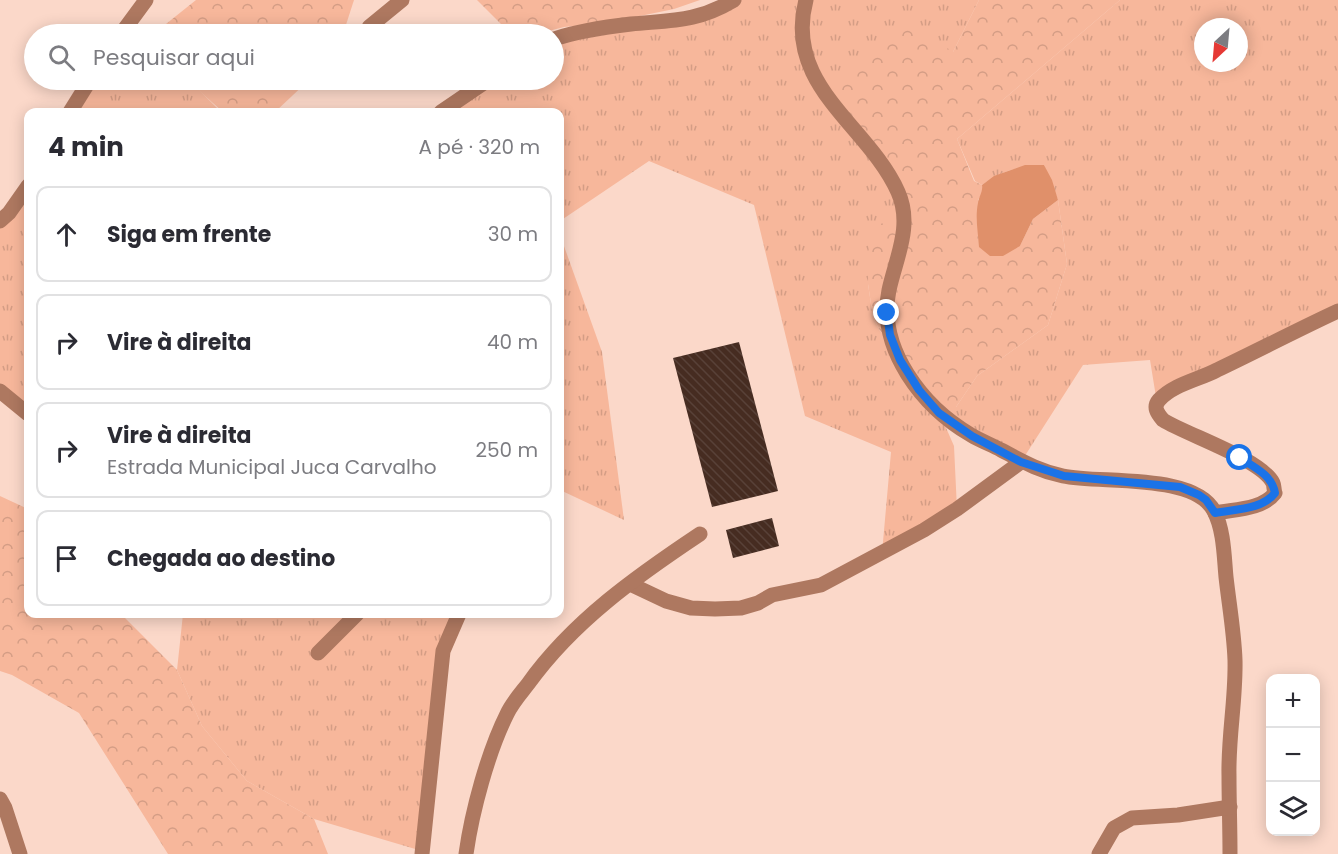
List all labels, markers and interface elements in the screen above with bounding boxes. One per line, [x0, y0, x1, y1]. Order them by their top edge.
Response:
north arrow [1194, 18, 1248, 72]
search box [24, 24, 564, 90]
icon: search [45, 41, 78, 74]
text: Pesquisar aqui [93, 42, 255, 73]
text: 4 min [48, 129, 124, 165]
text: A pé · 320 m [419, 133, 540, 161]
icon: ahead [50, 218, 83, 251]
text: Siga em frente [107, 219, 271, 250]
text: 30 m [488, 220, 538, 248]
route end [873, 299, 899, 325]
icon: right [50, 326, 83, 359]
text: Vire à direita [107, 327, 252, 358]
text: 40 m [487, 328, 538, 356]
text: Vire à direita [107, 420, 252, 451]
icon: right [50, 434, 83, 467]
text: 250 m [475, 436, 538, 464]
route start [1226, 444, 1252, 470]
text: Estrada Municipal Juca Carvalho [107, 453, 437, 481]
icon: arrive [50, 542, 83, 575]
text: Chegada ao destino [107, 543, 335, 574]
map controls [1266, 674, 1320, 836]
button: + [1266, 674, 1320, 728]
button: − [1266, 728, 1320, 782]
button: layers [1266, 782, 1320, 836]

